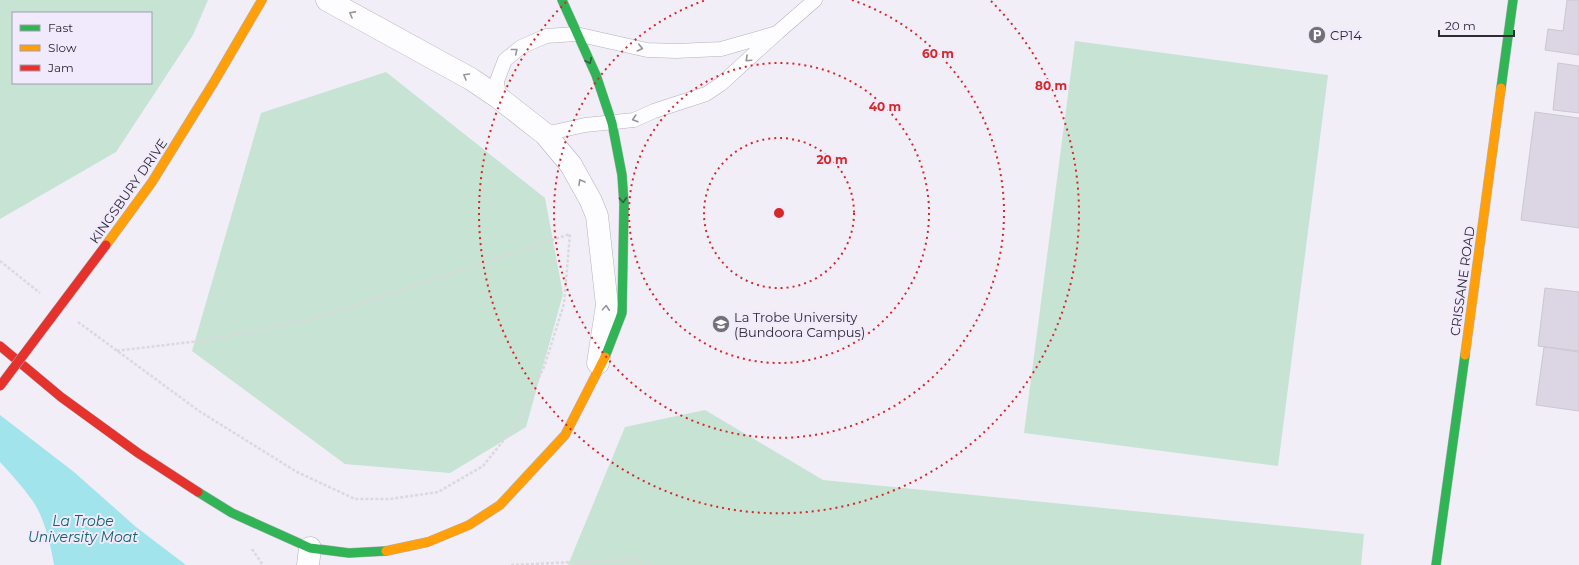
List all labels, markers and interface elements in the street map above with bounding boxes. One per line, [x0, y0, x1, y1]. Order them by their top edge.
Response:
one-way arrow [349, 11, 357, 18]
legend [12, 12, 152, 84]
scale bar [1439, 12, 1514, 38]
text: 20 m [1445, 18, 1476, 33]
text: Fast [48, 20, 73, 35]
parking icon: CP14 [1307, 25, 1327, 45]
place label: CP14 [1330, 27, 1362, 43]
text: Slow [48, 40, 77, 55]
one-way arrow [636, 44, 643, 52]
text: 60 m [922, 46, 954, 61]
one-way arrow [511, 49, 518, 56]
one-way arrow [745, 54, 753, 62]
one-way arrow [584, 57, 592, 64]
text: Jam [47, 60, 74, 75]
one-way arrow [463, 74, 470, 81]
text: 80 m [1035, 78, 1067, 93]
text: 40 m [869, 99, 901, 114]
one-way arrow [632, 114, 639, 123]
street label: KINGSBURY DRIVE [86, 136, 170, 246]
text: 20 m [816, 152, 848, 167]
one-way arrow [578, 179, 585, 187]
one-way arrow [619, 197, 628, 203]
centre of rings [772, 206, 786, 220]
street label: CRISSANE ROAD [1446, 225, 1478, 337]
one-way arrow [601, 305, 610, 311]
place label: La Trobe University (Bundoora Campus) [734, 309, 865, 340]
school or university icon: La Trobe University (Bundoora Campus) [711, 314, 731, 334]
water label: La Trobe University Moat [28, 512, 138, 546]

